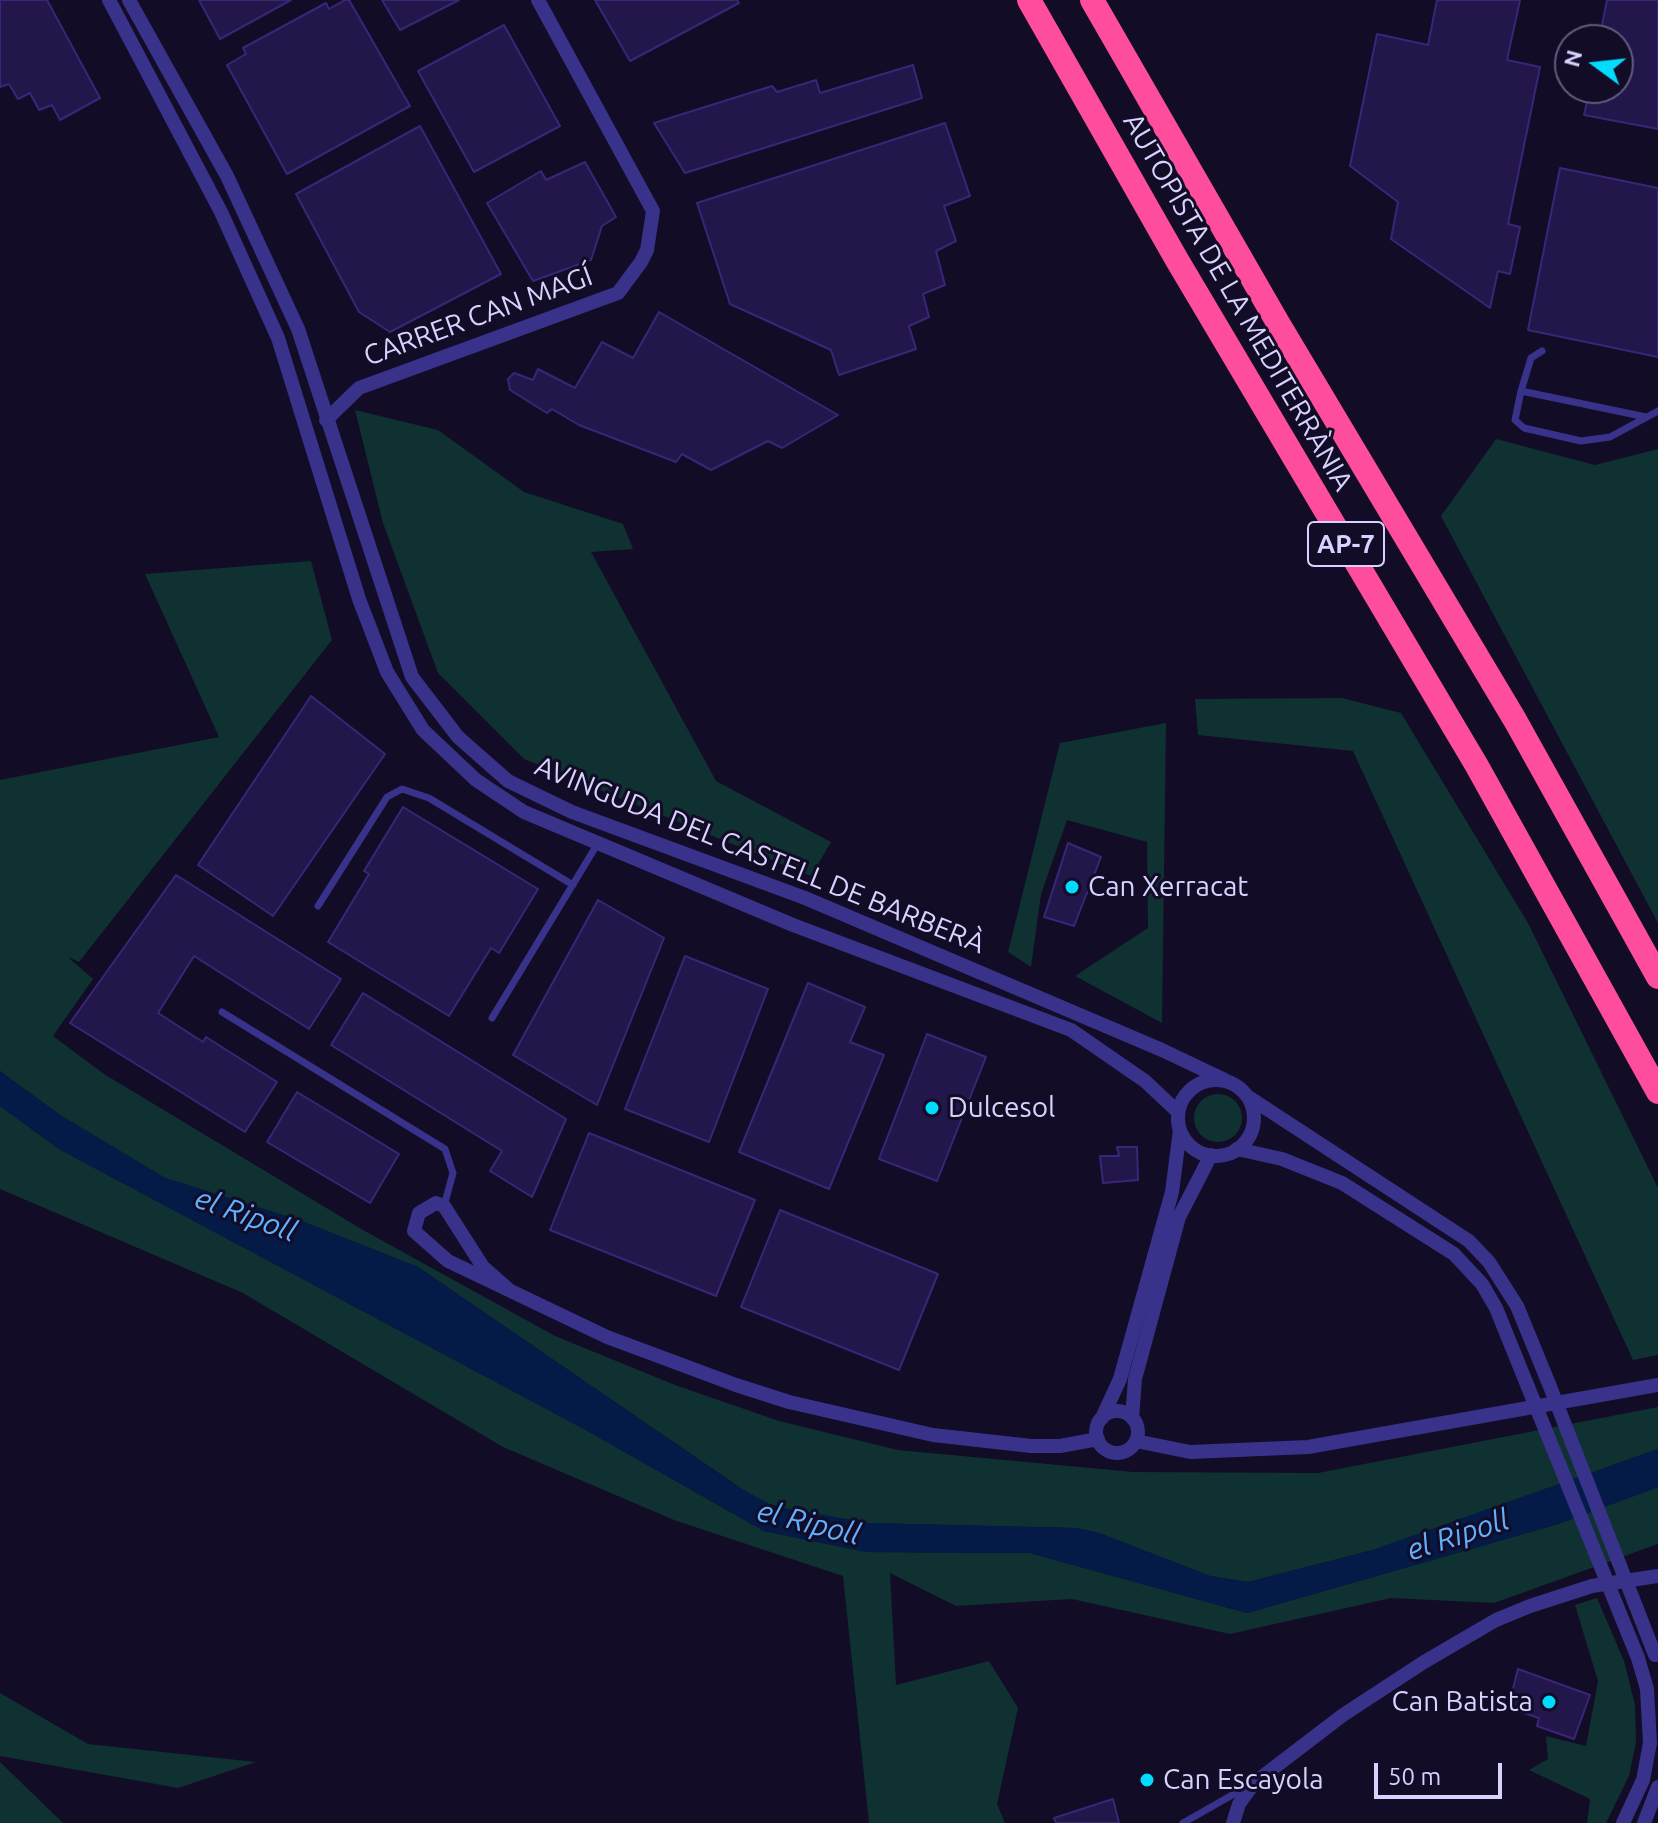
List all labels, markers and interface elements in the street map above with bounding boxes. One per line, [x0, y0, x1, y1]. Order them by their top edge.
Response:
north arrow [1554, 24, 1634, 104]
text: N [1558, 47, 1586, 69]
street label: AUTOPISTA DE LA MEDITERRÀNIA [1116, 107, 1360, 497]
street label: CARRER CAN MAGÍ [359, 259, 597, 373]
road number: AP-7 [1308, 522, 1384, 566]
street label: AVINGUDA DEL CASTELL DE BARBERÀ [530, 749, 990, 961]
place label: Can Xerracat [1088, 870, 1248, 904]
marker: Can Xerracat [1063, 878, 1081, 896]
place label: Dulcesol [948, 1091, 1055, 1125]
marker: Dulcesol [923, 1099, 941, 1117]
water label: el Ripoll [190, 1180, 302, 1250]
water label: el Ripoll [753, 1493, 865, 1553]
water label: el Ripoll [1402, 1502, 1514, 1568]
place label: Can Batista [1392, 1685, 1533, 1719]
marker: Can Batista [1540, 1693, 1558, 1711]
scale bar [1378, 1747, 1506, 1797]
place label: Can Escayola [1163, 1763, 1324, 1797]
text: 50 m [1388, 1763, 1441, 1790]
marker: Can Escayola [1138, 1771, 1156, 1789]

